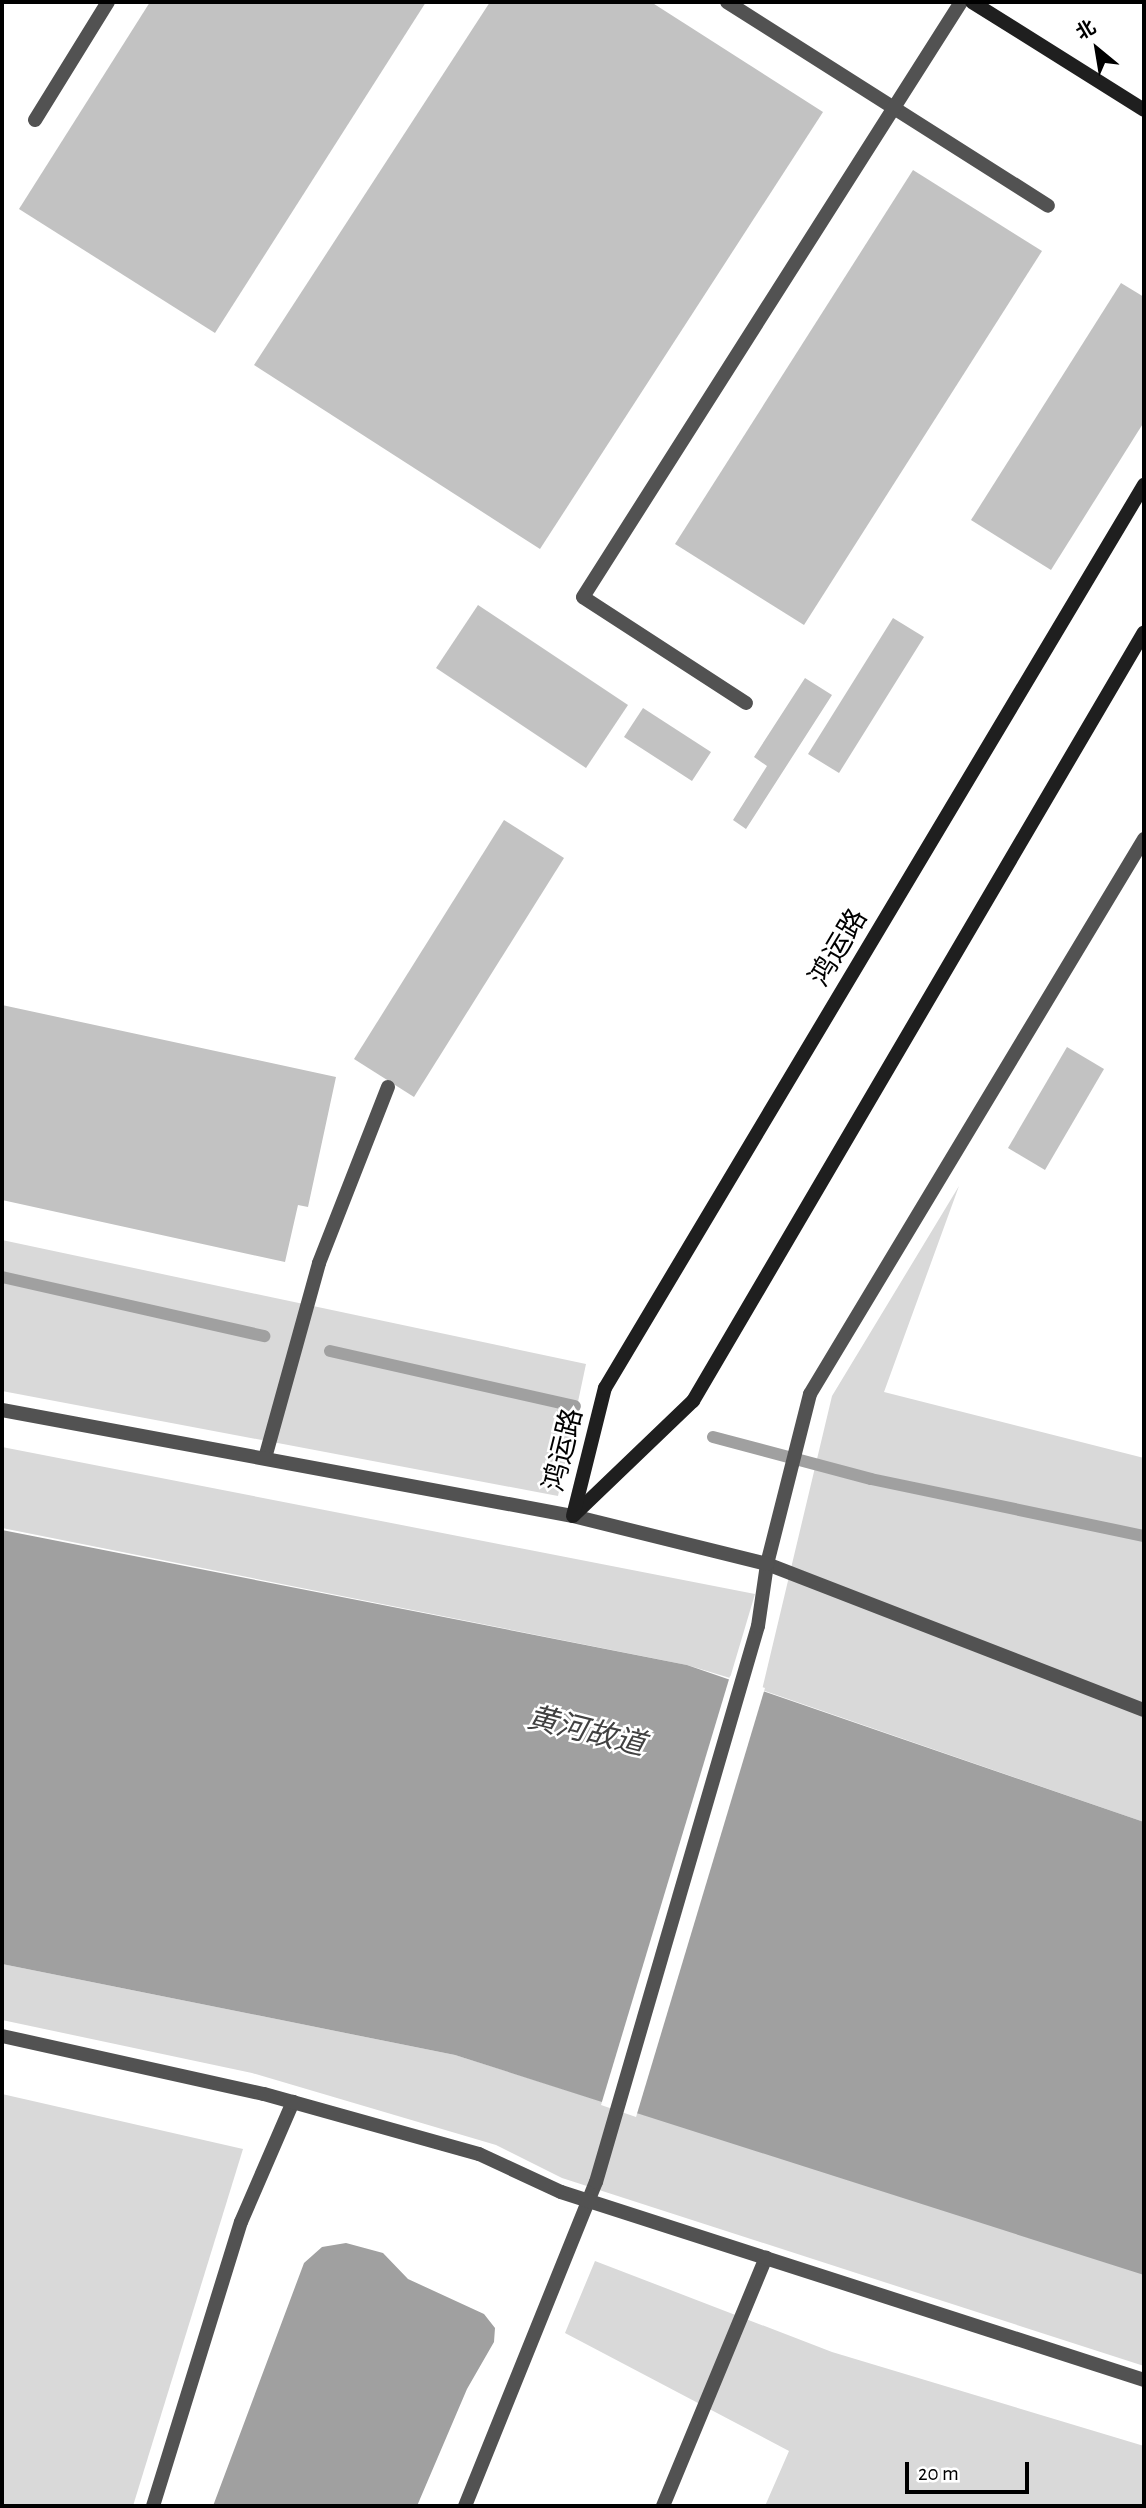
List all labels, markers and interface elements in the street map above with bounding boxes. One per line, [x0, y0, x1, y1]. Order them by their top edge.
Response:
north arrow [1062, 14, 1132, 84]
text: 北 [1073, 17, 1099, 43]
street label: 鸿运路 [803, 903, 875, 993]
street label: 鸿运路 [538, 1405, 590, 1495]
water label: 黄河故道 [523, 1700, 649, 1764]
scale bar [908, 2448, 1032, 2492]
text: 20 m [918, 2463, 959, 2484]

